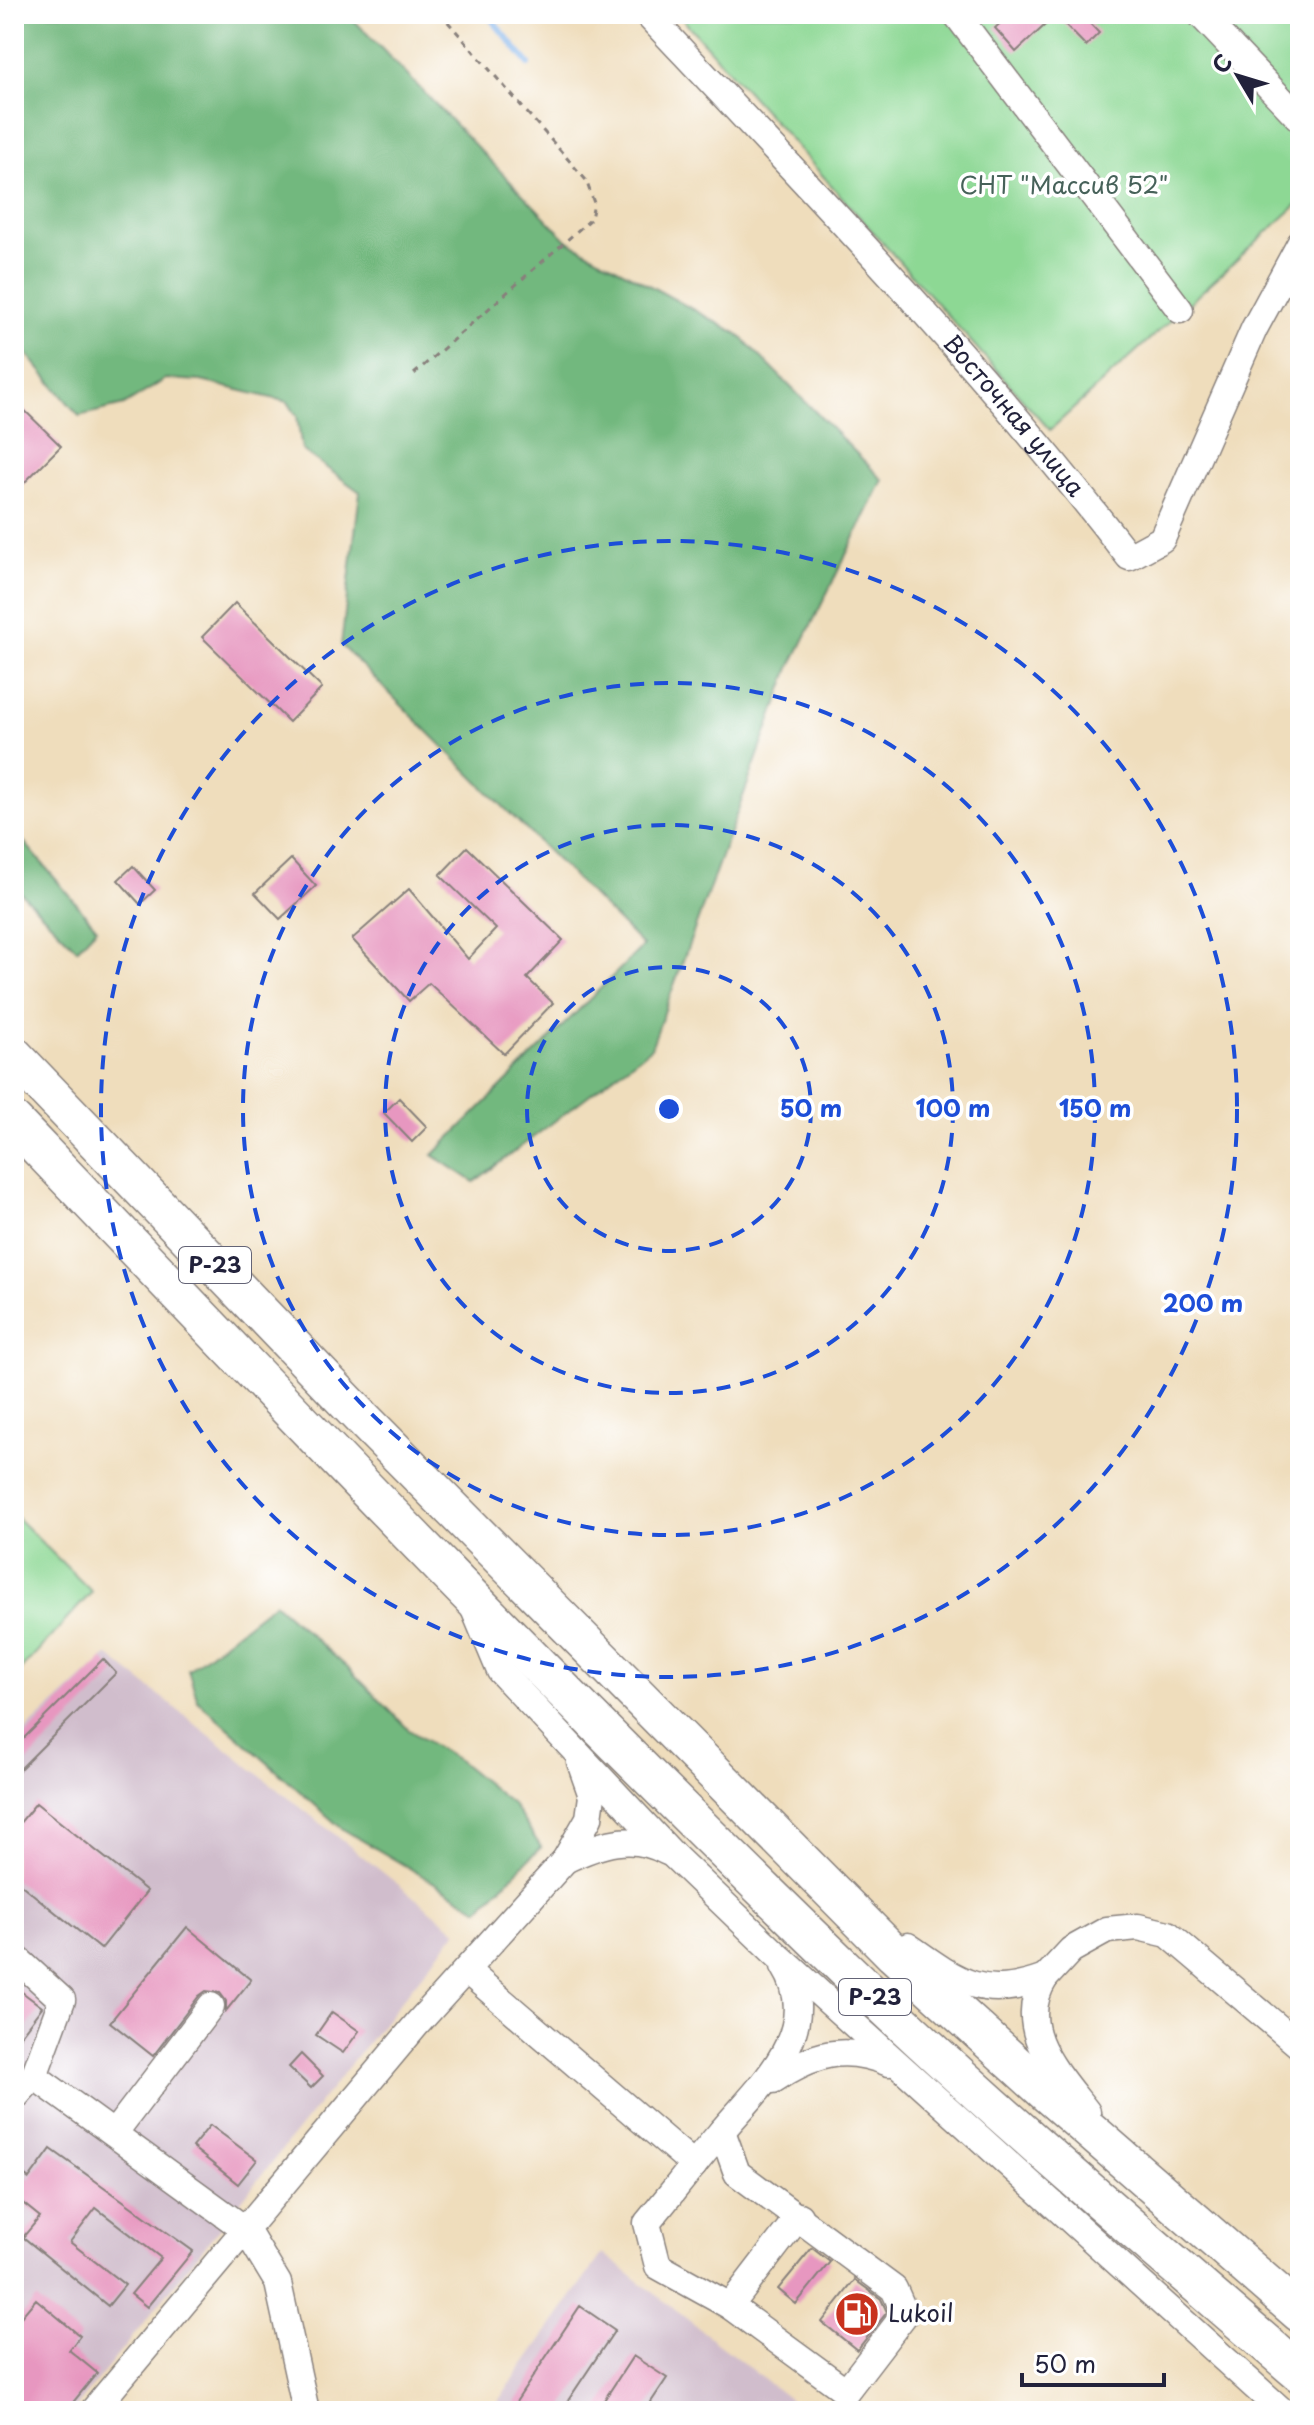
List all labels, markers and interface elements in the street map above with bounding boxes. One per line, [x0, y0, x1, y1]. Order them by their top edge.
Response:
north arrow [1198, 36, 1278, 116]
text: С [1203, 46, 1239, 79]
park label: СНТ "Массив 52" [960, 166, 1168, 202]
street label: Восточная улица [936, 326, 1094, 503]
text: 50 m [780, 1089, 842, 1125]
text: 100 m [916, 1089, 990, 1125]
text: 150 m [1059, 1089, 1131, 1125]
centre of rings [655, 1095, 683, 1123]
road number: Р-23 [179, 1247, 251, 1283]
text: 200 m [1163, 1284, 1243, 1320]
road number: Р-23 [839, 1979, 911, 2015]
fuel station icon: Lukoil [833, 2290, 881, 2338]
place label: Lukoil [888, 2294, 954, 2330]
scale bar [1022, 2337, 1164, 2387]
text: 50 m [1034, 2345, 1096, 2381]

